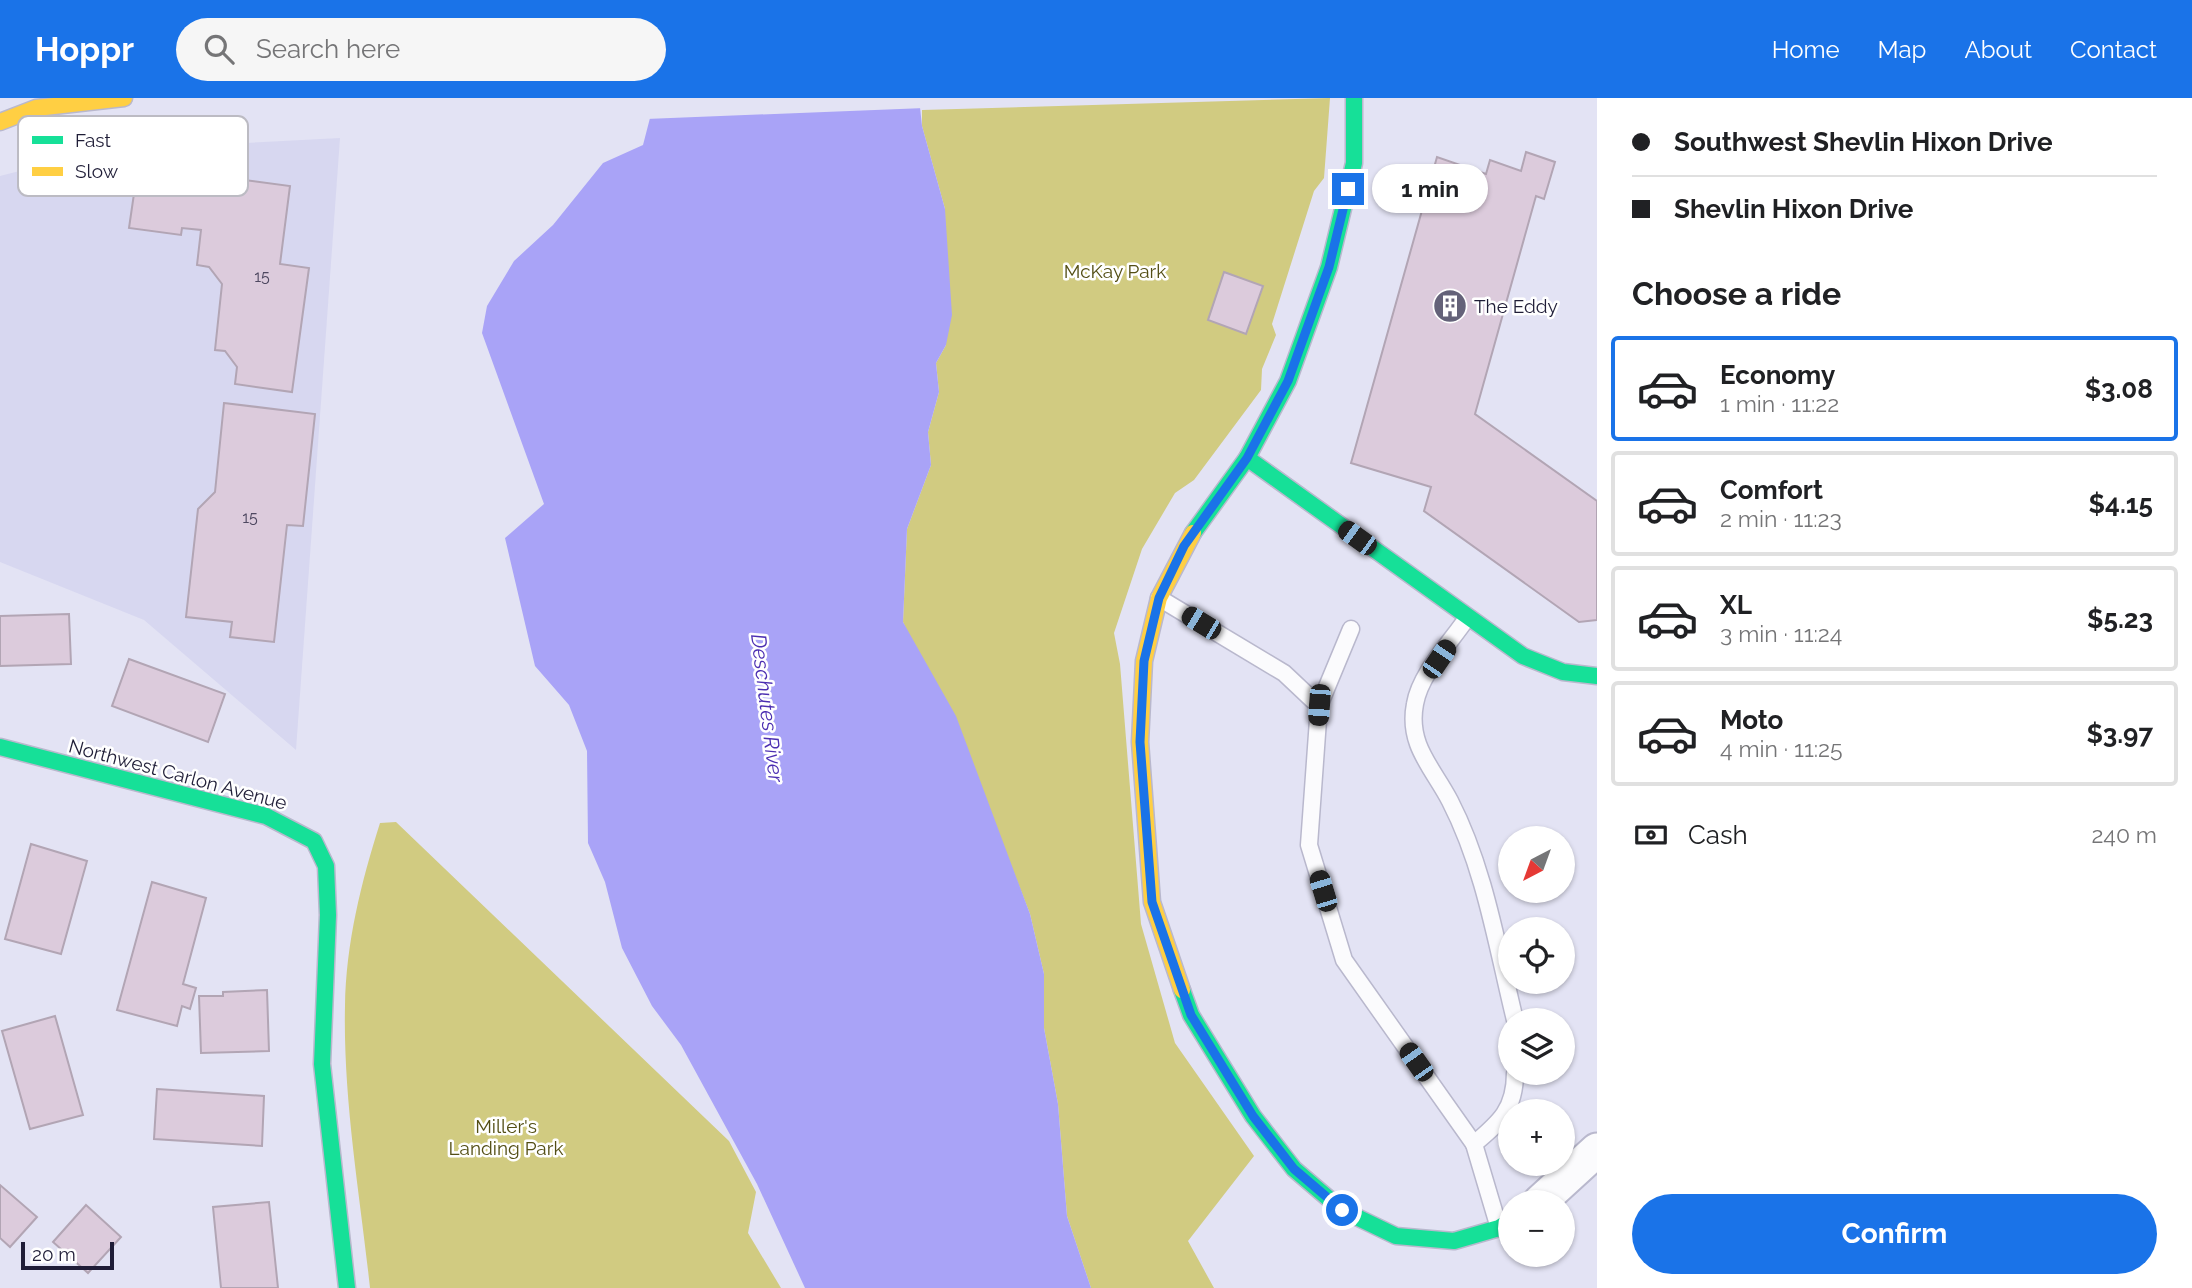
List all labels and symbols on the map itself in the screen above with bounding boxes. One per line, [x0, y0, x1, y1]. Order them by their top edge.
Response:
legend [18, 116, 248, 196]
text: Fast [75, 129, 111, 151]
text: Slow [75, 160, 119, 182]
callout: 1 min [1372, 164, 1488, 214]
route end [1332, 173, 1364, 205]
park label: McKay Park [1064, 260, 1166, 282]
house number: 15 [254, 267, 270, 286]
building icon: The Eddy [1431, 287, 1469, 325]
place label: The Eddy [1474, 295, 1558, 317]
house number: 15 [242, 508, 258, 527]
car [1334, 517, 1381, 559]
car [1178, 603, 1225, 643]
water label: Deschutes River [746, 632, 789, 784]
car [1419, 636, 1460, 682]
car [1308, 683, 1331, 727]
street label: Northwest Carlon Avenue [67, 734, 289, 814]
north arrow [1498, 826, 1575, 903]
car [1307, 868, 1340, 914]
car [1396, 1039, 1437, 1085]
park label: Miller's Landing Park [449, 1115, 563, 1159]
route start [1326, 1194, 1358, 1226]
scale bar [21, 1239, 114, 1271]

